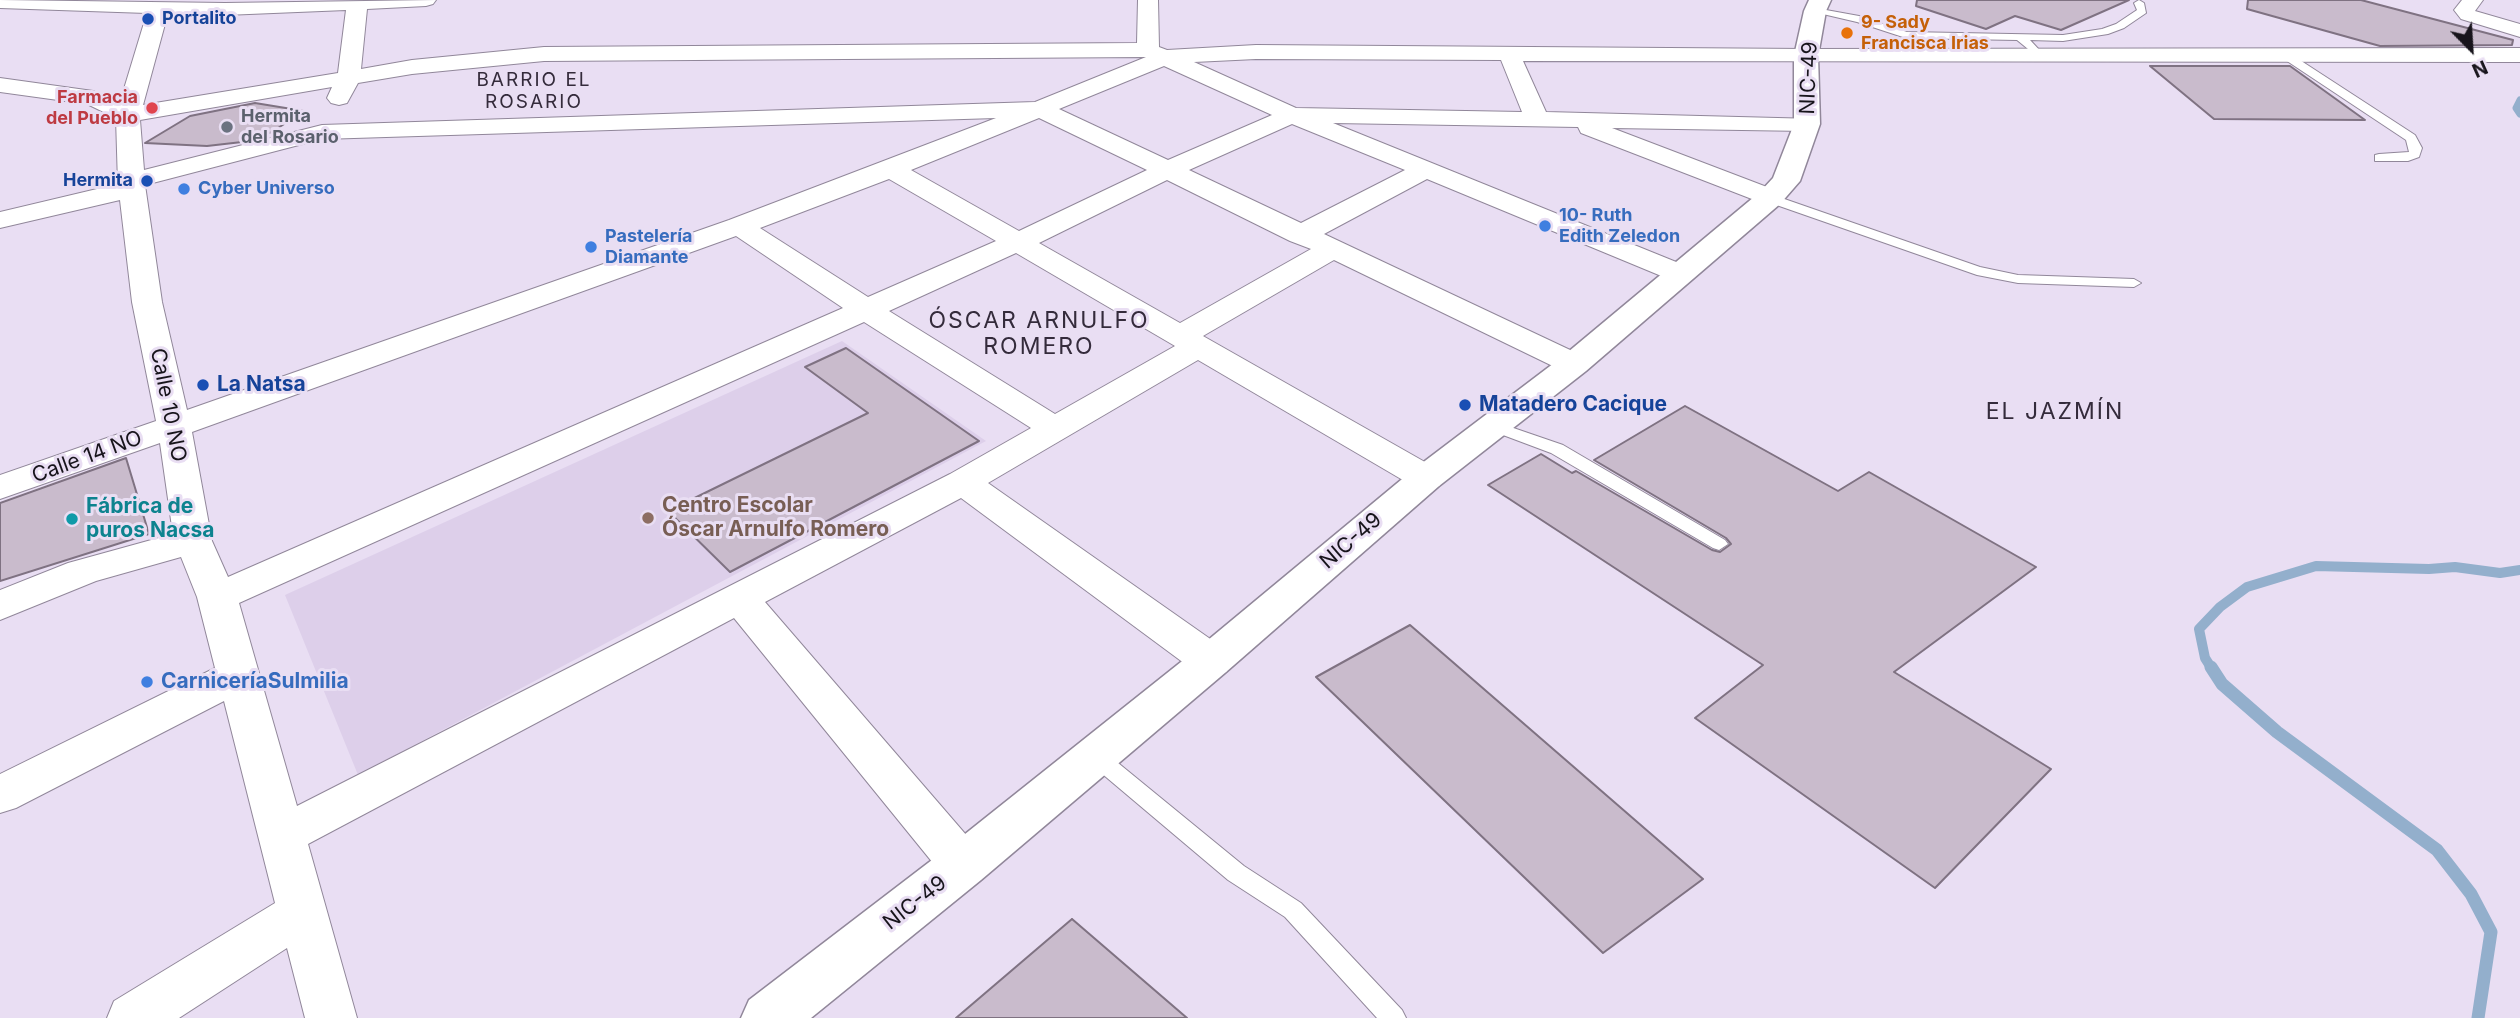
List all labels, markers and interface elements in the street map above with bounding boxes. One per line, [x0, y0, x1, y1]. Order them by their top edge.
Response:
place label: Portalito [162, 8, 237, 30]
marker: Portalito [140, 11, 156, 27]
place label: 9- Sady Francisca Irias [1861, 12, 1989, 54]
north arrow [2436, 14, 2506, 84]
marker: 9- Sady Francisca Irias [1839, 25, 1855, 41]
street label: NIC-49 [1795, 41, 1823, 115]
text: N [2468, 55, 2491, 82]
district label: BARRIO EL ROSARIO [478, 69, 590, 113]
place label: Farmacia del Pueblo [46, 87, 138, 130]
marker: Farmacia del Pueblo [144, 100, 160, 116]
place label: Hermita del Rosario [241, 106, 339, 148]
marker: Hermita del Rosario [219, 119, 235, 135]
place label: Hermita [63, 170, 133, 192]
marker: Hermita [139, 173, 155, 189]
place label: Cyber Universo [198, 178, 335, 200]
marker: Cyber Universo [176, 181, 192, 197]
place label: 10- Ruth Edith Zeledon [1559, 205, 1680, 248]
marker: 10- Ruth Edith Zeledon [1537, 218, 1553, 234]
place label: Pastelería Diamante [605, 226, 692, 268]
marker: Pastelería Diamante [583, 239, 599, 255]
district label: ÓSCAR ARNULFO ROMERO [930, 307, 1148, 361]
street label: Calle 10 NO [145, 346, 191, 464]
place label: La Natsa [217, 372, 306, 398]
marker: La Natsa [195, 377, 211, 393]
place label: Matadero Cacique [1479, 392, 1667, 418]
marker: Matadero Cacique [1457, 397, 1473, 413]
district label: EL JAZMÍN [1987, 398, 2123, 426]
street label: Calle 14 NO [28, 425, 146, 489]
place label: Centro Escolar Óscar Arnulfo Romero [662, 493, 889, 543]
place label: Fábrica de puros Nacsa [86, 494, 214, 544]
street label: NIC-49 [1315, 508, 1387, 574]
marker: Centro Escolar Óscar Arnulfo Romero [640, 510, 656, 526]
marker: Fábrica de puros Nacsa [64, 511, 80, 527]
place label: CarniceríaSulmilia [161, 669, 349, 695]
marker: CarniceríaSulmilia [139, 674, 155, 690]
street label: NIC-49 [878, 871, 952, 935]

